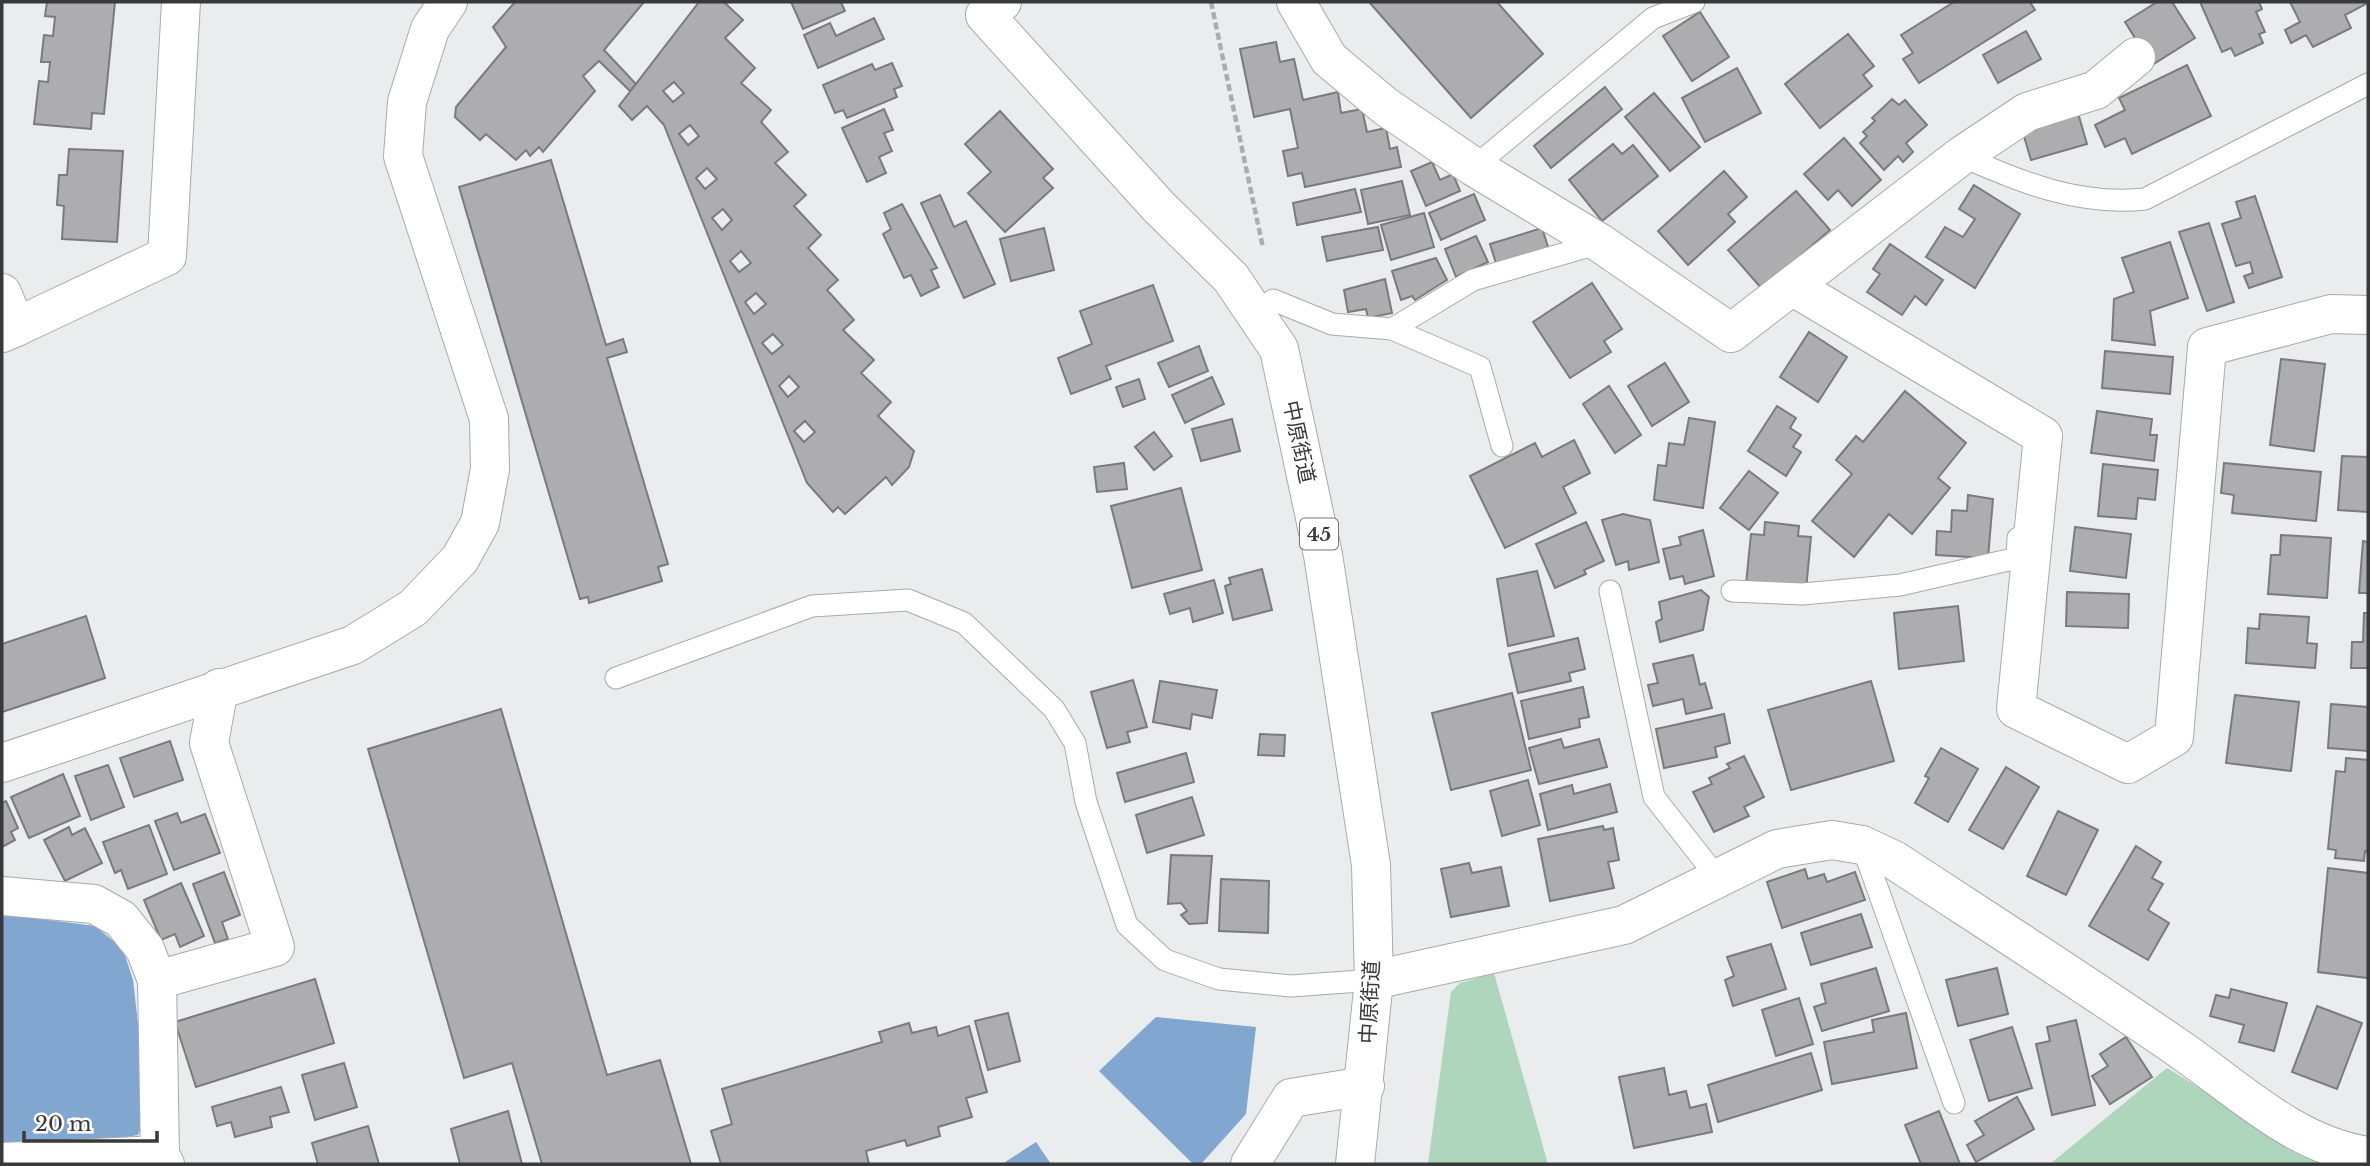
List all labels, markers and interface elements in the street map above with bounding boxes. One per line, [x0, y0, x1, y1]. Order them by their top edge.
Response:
street label: 中原街道 [1278, 398, 1320, 486]
road number: 45 [1300, 519, 1338, 550]
street label: 中原街道 [1355, 959, 1385, 1045]
scale bar [24, 1100, 158, 1144]
text: 20 m [35, 1111, 92, 1137]

